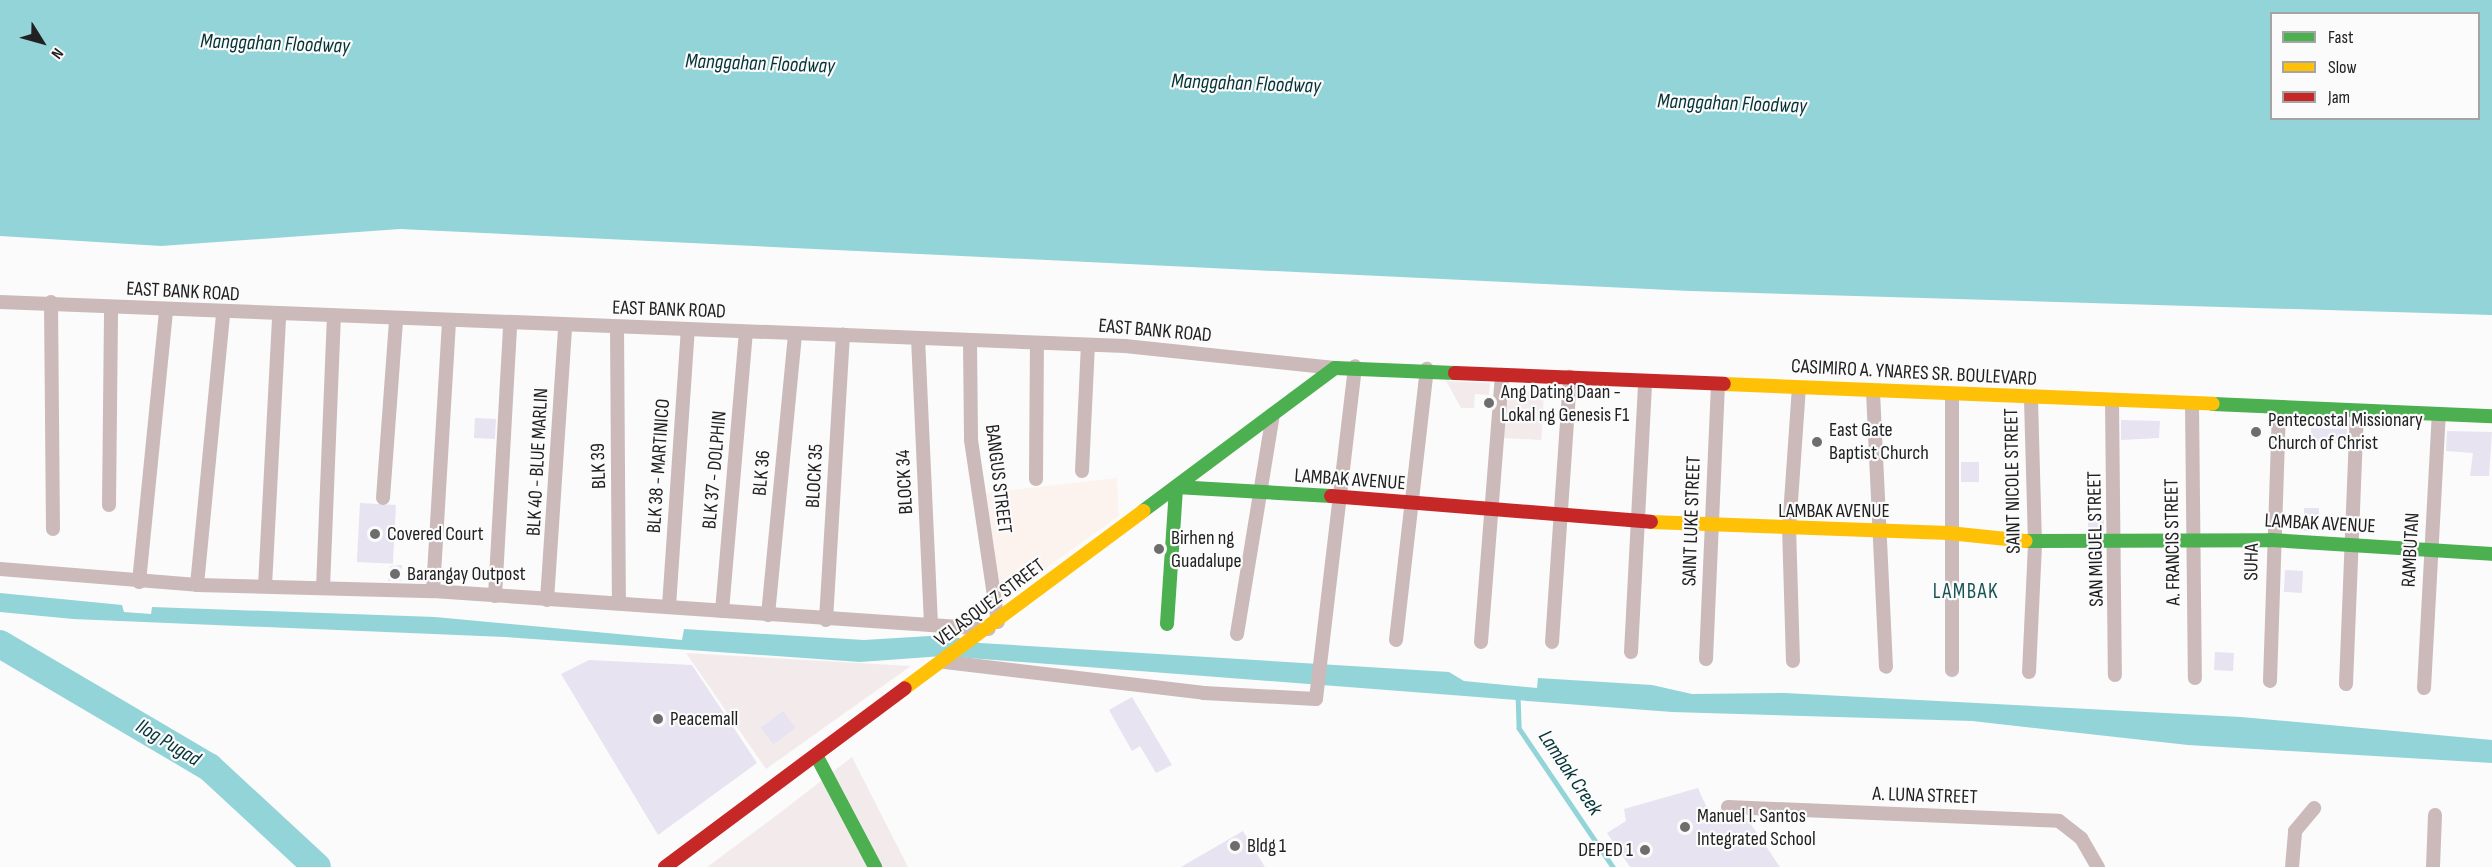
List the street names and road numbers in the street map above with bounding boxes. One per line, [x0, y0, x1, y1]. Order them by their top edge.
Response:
street label: EAST BANK ROAD [126, 277, 240, 307]
street label: EAST BANK ROAD [612, 296, 726, 324]
street label: EAST BANK ROAD [1097, 314, 1213, 348]
street label: CASIMIRO A. YNARES SR. BOULEVARD [1791, 355, 2037, 391]
street label: BLK 40 - BLUE MARLIN [522, 387, 554, 537]
street label: BLK 38 - MARTINICO [642, 398, 676, 534]
street label: SAINT NICOLE STREET [2000, 408, 2026, 554]
street label: BLK 37 - DOLPHIN [698, 410, 732, 530]
street label: BANGUS STREET [979, 423, 1017, 535]
street label: BLK 39 [586, 443, 612, 489]
street label: BLOCK 35 [801, 443, 829, 509]
street label: BLK 36 [748, 449, 776, 497]
street label: BLOCK 34 [891, 449, 919, 515]
street label: SAINT LUKE STREET [1678, 455, 1706, 587]
street label: LAMBAK AVENUE [1294, 464, 1406, 496]
street label: SAN MIGUEL STREET [2083, 471, 2109, 607]
street label: A. FRANCIS STREET [2160, 478, 2186, 606]
street label: LAMBAK AVENUE [1778, 499, 1890, 523]
street label: LAMBAK AVENUE [2264, 509, 2376, 539]
street label: RAMBUTAN [2397, 512, 2425, 588]
street label: SUHA [2240, 543, 2264, 581]
street label: VELASQUEZ STREET [930, 554, 1050, 652]
street label: A. LUNA STREET [1872, 782, 1978, 810]

